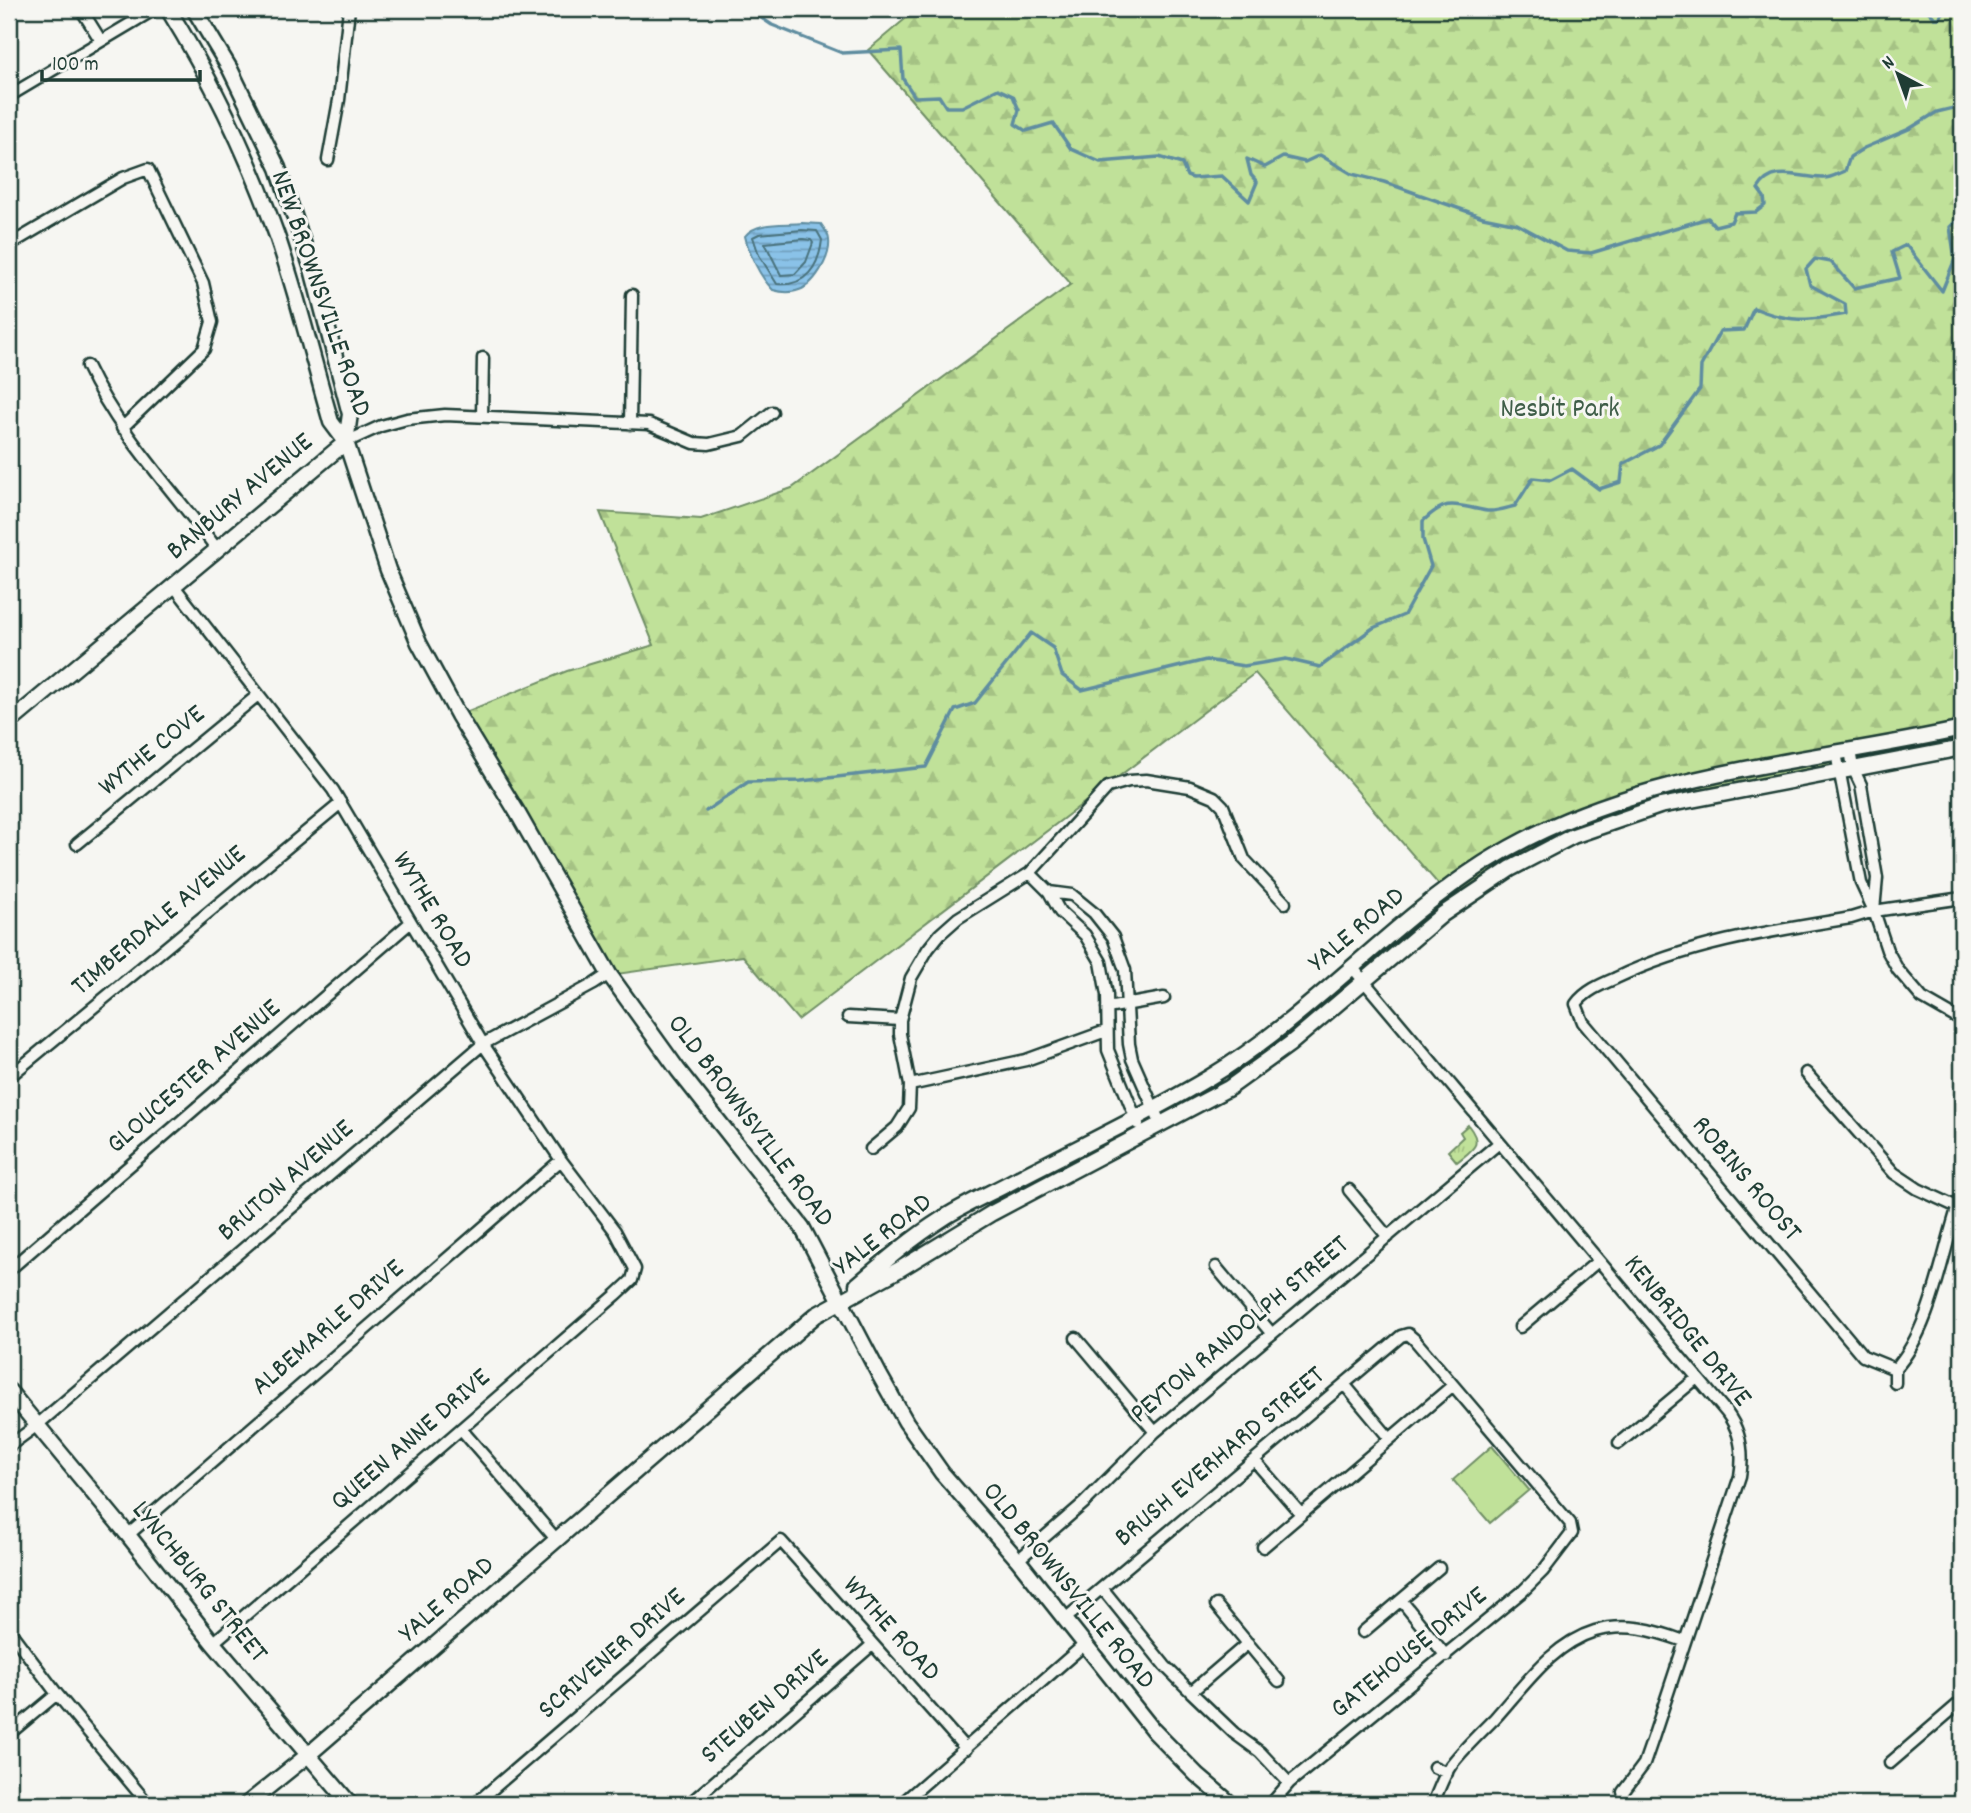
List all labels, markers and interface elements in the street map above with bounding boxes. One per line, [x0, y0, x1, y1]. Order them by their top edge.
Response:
scale bar [42, 38, 200, 82]
north arrow [1862, 38, 1932, 108]
text: 100 m [52, 51, 99, 81]
text: N [1877, 51, 1902, 77]
street label: NEW BROWNSVILLE ROAD [258, 166, 380, 422]
park label: Nesbit Park [1500, 391, 1620, 431]
street label: BANBURY AVENUE [159, 424, 323, 571]
street label: WYTHE COVE [91, 696, 215, 808]
street label: TIMBERDALE AVENUE [64, 837, 256, 1007]
street label: WYTHE ROAD [380, 845, 482, 977]
street label: YALE ROAD [1301, 879, 1415, 983]
street label: GLOUCESTER AVENUE [99, 991, 291, 1165]
street label: OLD BROWNSVILLE ROAD [656, 1007, 842, 1237]
street label: ROBINS ROOST [1680, 1108, 1810, 1252]
street label: BRUTON AVENUE [210, 1111, 364, 1253]
street label: YALE ROAD [826, 1185, 942, 1287]
street label: PEYTON RANDOLPH STREET [1123, 1227, 1359, 1435]
street label: KENBRIDGE DRIVE [1612, 1247, 1760, 1417]
street label: ALBEMARLE DRIVE [244, 1251, 415, 1407]
street label: BRUSH EVERHARD STREET [1107, 1358, 1335, 1558]
street label: QUEEN ANNE DRIVE [323, 1360, 501, 1522]
street label: OLD BROWNSVILLE ROAD [971, 1474, 1163, 1700]
street label: LYNCHBURG STREET [120, 1493, 276, 1673]
street label: YALE ROAD [391, 1548, 505, 1654]
street label: WYTHE ROAD [831, 1568, 949, 1692]
street label: GATEHOUSE DRIVE [1323, 1578, 1497, 1730]
street label: SCRIVENER DRIVE [530, 1579, 696, 1731]
street label: STEUBEN DRIVE [693, 1641, 839, 1775]

